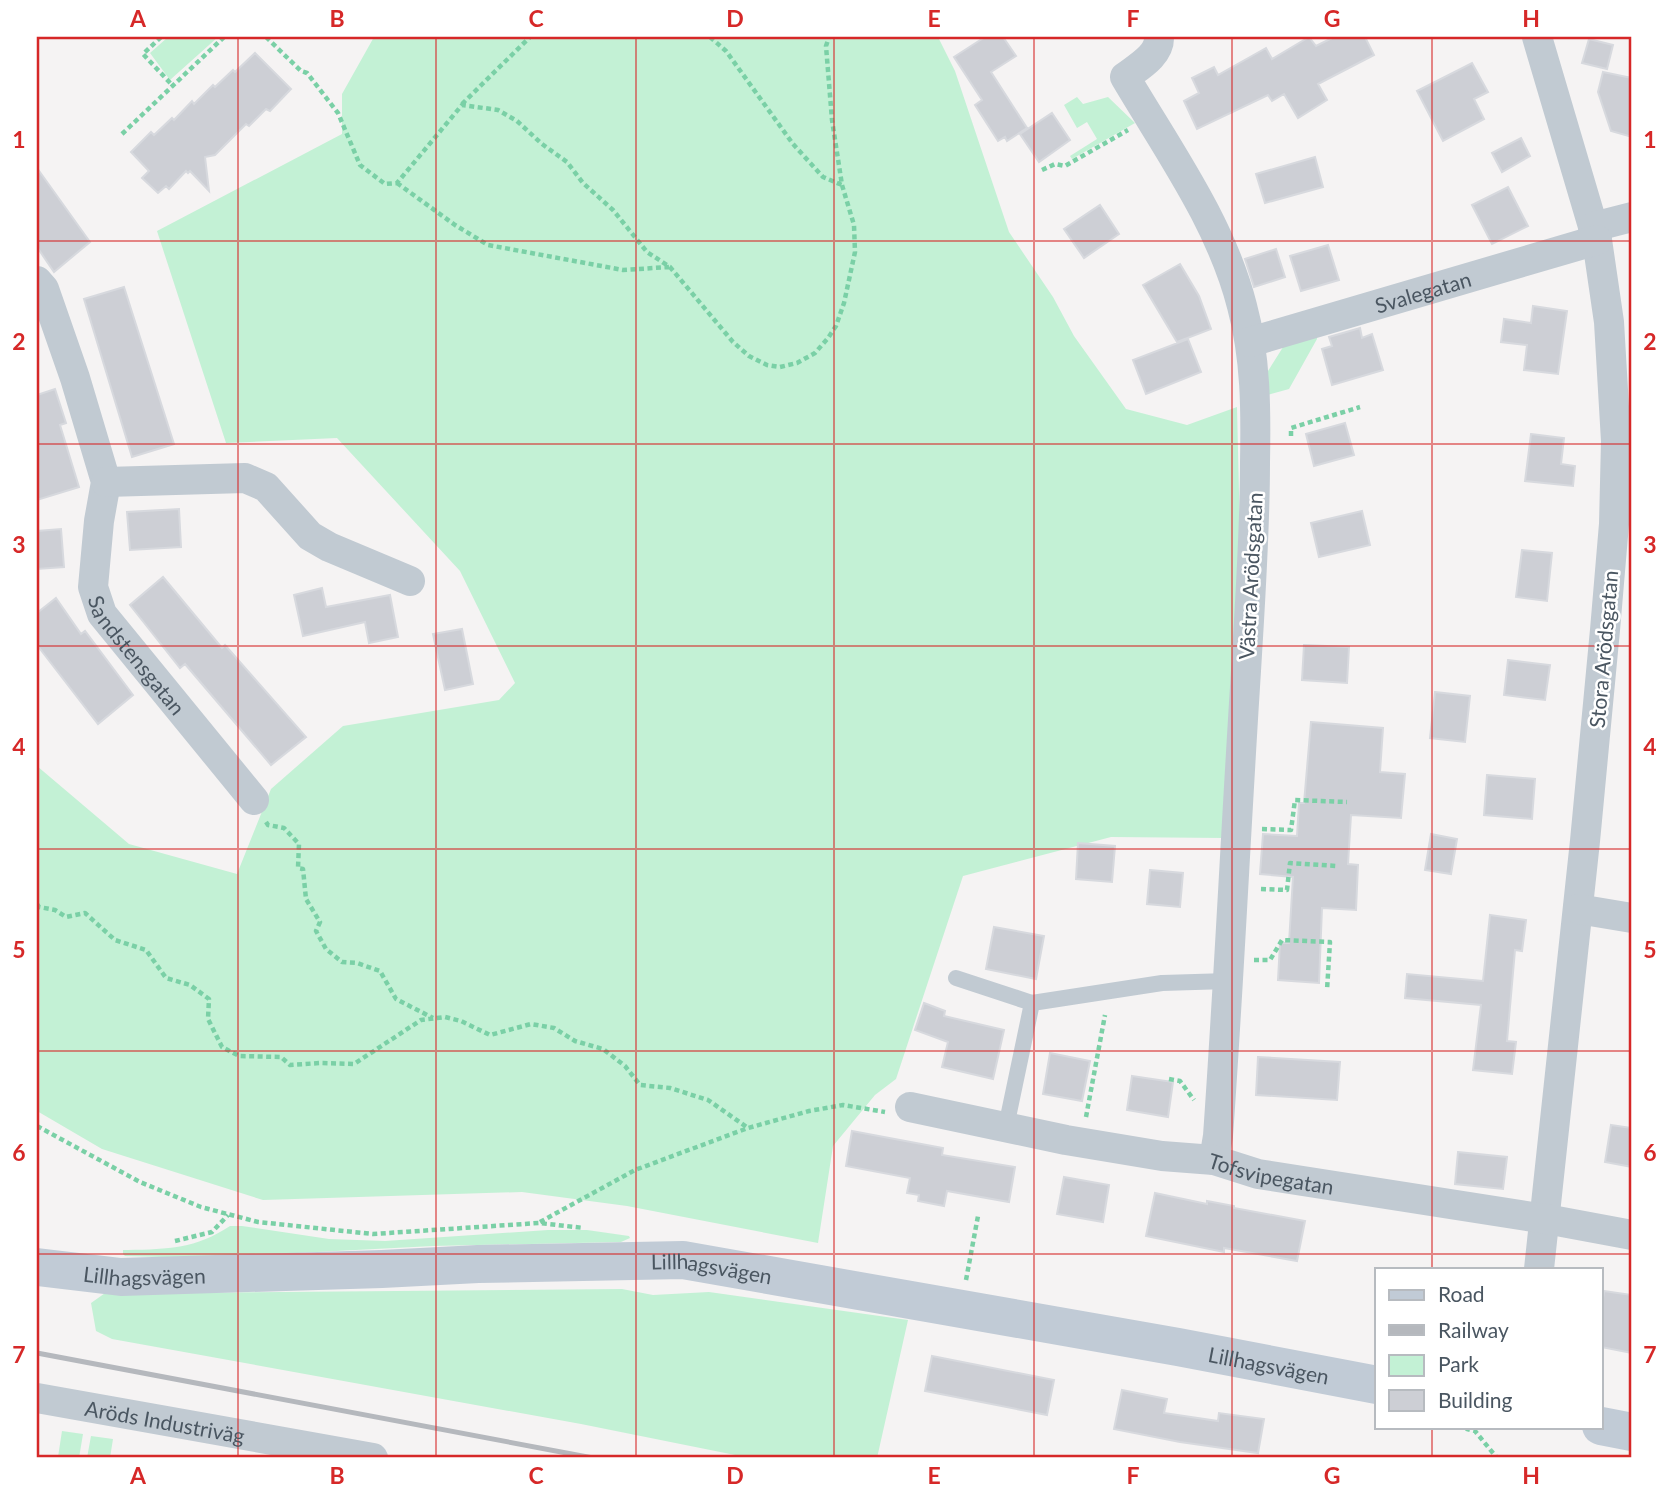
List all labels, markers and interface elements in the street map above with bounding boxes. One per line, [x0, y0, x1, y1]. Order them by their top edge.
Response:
text: A [129, 4, 147, 32]
text: B [329, 4, 345, 32]
text: C [528, 4, 544, 32]
text: D [726, 4, 744, 32]
text: E [927, 4, 941, 32]
text: F [1126, 4, 1140, 32]
text: G [1324, 4, 1340, 32]
text: H [1522, 4, 1540, 32]
text: 1 [12, 125, 26, 153]
text: 1 [1643, 125, 1657, 153]
street label: Svalegatan [1372, 265, 1474, 317]
text: 2 [12, 327, 26, 355]
text: 2 [1643, 327, 1657, 355]
street label: Västra Arödsgatan [1233, 492, 1267, 660]
text: 3 [12, 530, 26, 558]
text: 3 [1643, 530, 1657, 558]
street label: Stora Arödsgatan [1584, 569, 1622, 729]
street label: Sandstensgatan [84, 592, 191, 719]
text: 4 [12, 732, 26, 760]
text: 4 [1643, 732, 1657, 760]
text: 5 [12, 935, 26, 963]
text: 5 [1643, 935, 1657, 963]
text: 6 [12, 1138, 26, 1166]
text: 6 [1643, 1138, 1657, 1166]
street label: Tofsvipegatan [1206, 1147, 1336, 1198]
street label: Lillhagsvägen [651, 1247, 774, 1288]
street label: Lillhagsvägen [82, 1260, 206, 1290]
legend [1375, 1268, 1602, 1428]
text: Road [1438, 1281, 1485, 1306]
text: Railway [1438, 1317, 1509, 1342]
text: 7 [12, 1340, 26, 1368]
text: 7 [1643, 1340, 1657, 1368]
street label: Lillhagsvägen [1206, 1341, 1331, 1388]
text: Park [1438, 1351, 1479, 1376]
text: Building [1438, 1387, 1513, 1412]
street label: Aröds Industriväg [83, 1394, 247, 1447]
text: A [129, 1461, 147, 1489]
text: B [329, 1461, 345, 1489]
text: C [528, 1461, 544, 1489]
text: D [726, 1461, 744, 1489]
text: E [927, 1461, 941, 1489]
text: F [1126, 1461, 1140, 1489]
text: G [1324, 1461, 1340, 1489]
text: H [1522, 1461, 1540, 1489]

